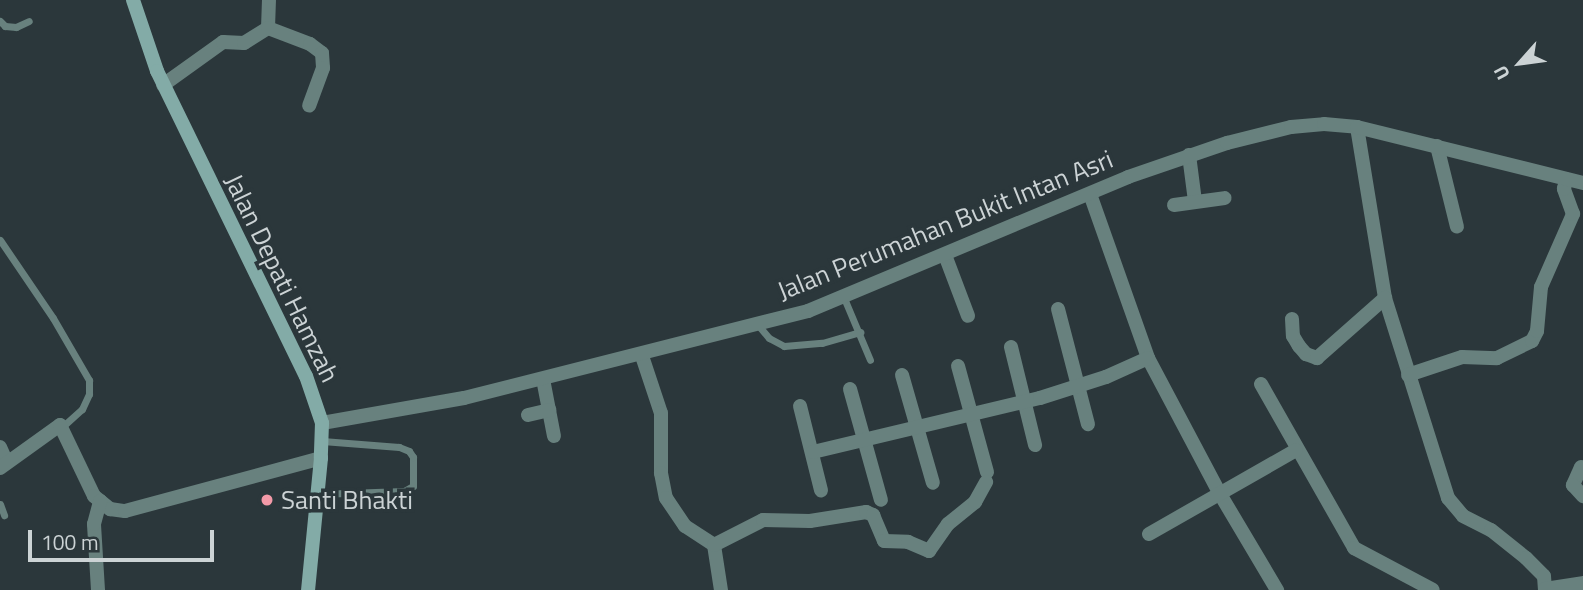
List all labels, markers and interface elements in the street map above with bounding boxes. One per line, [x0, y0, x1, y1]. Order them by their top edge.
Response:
north arrow [1485, 28, 1555, 98]
text: U [1485, 61, 1517, 85]
street label: Jalan Perumahan Bukit Intan Asri [773, 143, 1117, 307]
street label: Jalan Depati Hamzah [218, 169, 346, 387]
place label: Santi Bhakti [281, 484, 413, 516]
marker: Santi Bhakti [259, 492, 275, 508]
scale bar [32, 516, 217, 560]
text: 100 m [41, 526, 98, 558]

